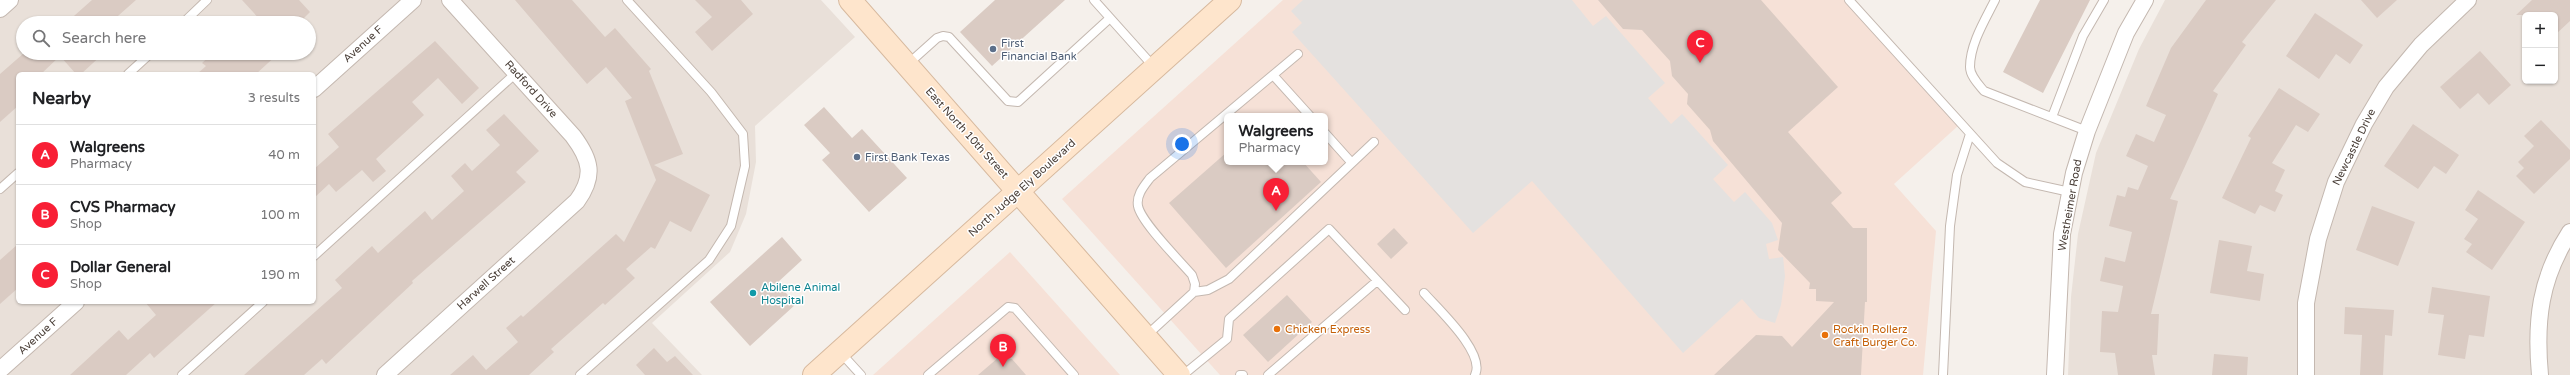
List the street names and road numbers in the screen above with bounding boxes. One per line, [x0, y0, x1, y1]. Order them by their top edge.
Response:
street label: Avenue F [340, 23, 386, 65]
street label: Radford Drive [502, 58, 560, 120]
street label: East North 10th Street [923, 85, 1011, 181]
street label: Newcastle Drive [2330, 106, 2378, 188]
street label: North Judge Ely Boulevard [966, 136, 1078, 239]
street label: Westheimer Road [2056, 158, 2084, 252]
street label: Harwell Street [454, 254, 518, 312]
street label: Avenue F [15, 315, 61, 357]

